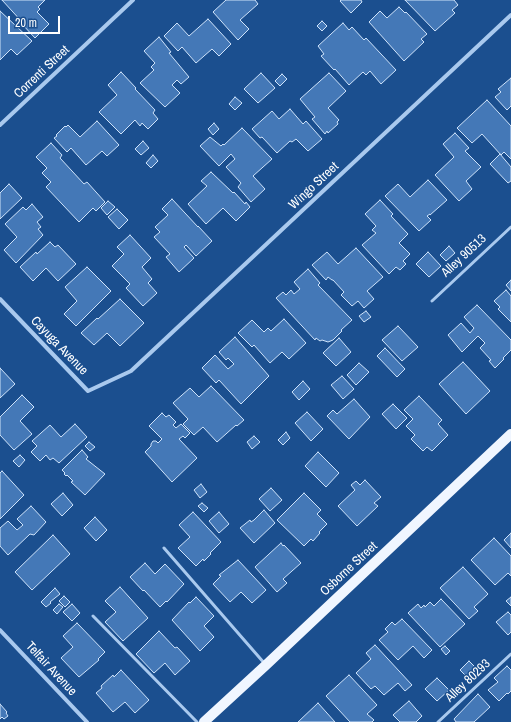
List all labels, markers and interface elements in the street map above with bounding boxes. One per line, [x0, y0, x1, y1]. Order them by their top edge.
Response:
scale bar [10, 8, 62, 34]
text: 20 m [15, 15, 37, 31]
street label: Correnti Street [11, 42, 73, 102]
street label: Wingo Street [286, 159, 342, 213]
street label: Alley 90513 [438, 231, 490, 281]
street label: Cayuga Avenue [27, 313, 91, 379]
street label: Osborne Street [317, 539, 381, 599]
street label: Telfair Avenue [22, 639, 80, 699]
street label: Alley 80293 [442, 656, 494, 706]

